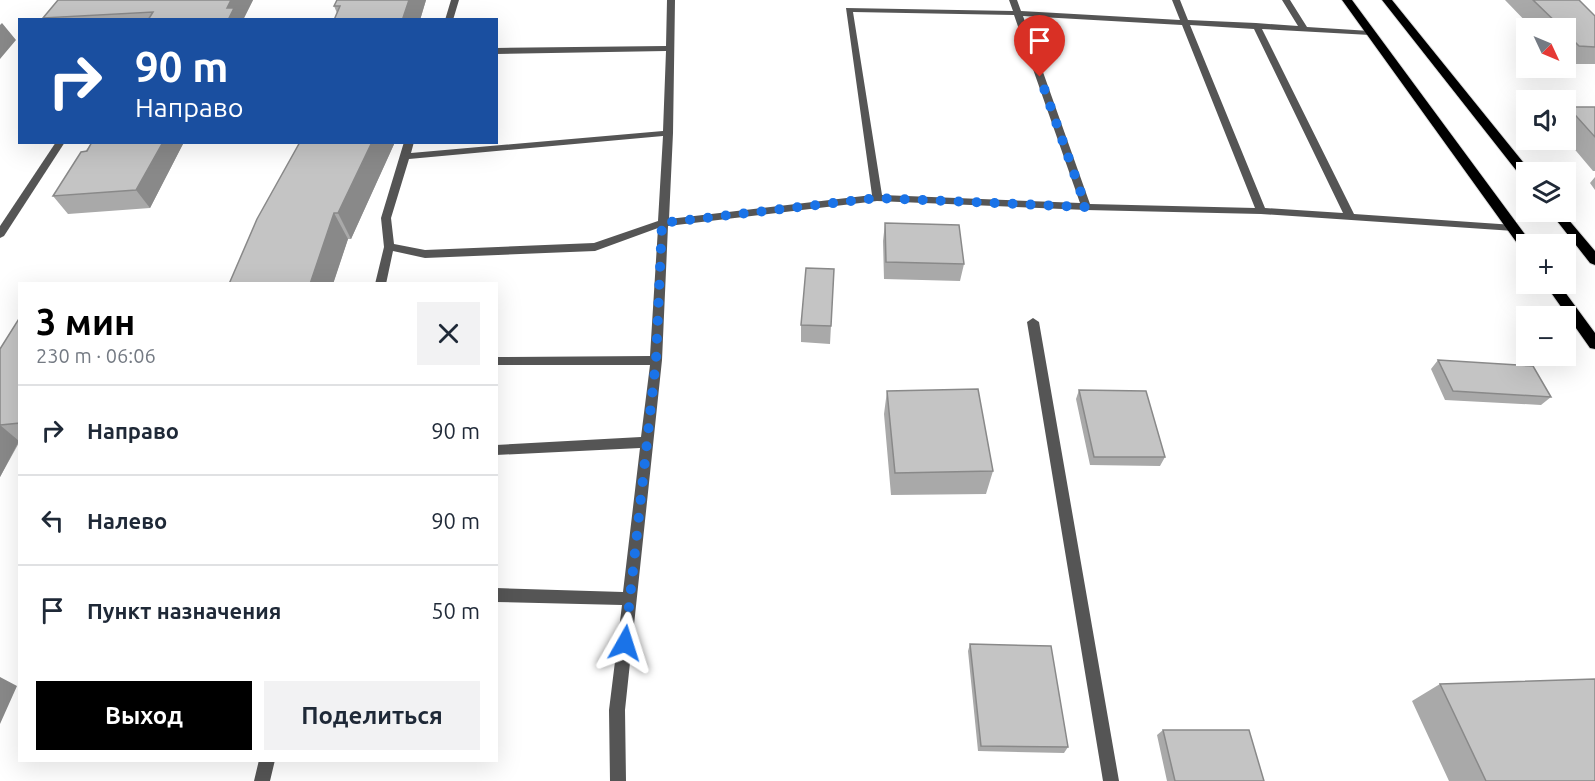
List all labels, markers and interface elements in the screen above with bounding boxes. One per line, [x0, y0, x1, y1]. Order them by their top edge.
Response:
pin [1014, 15, 1065, 77]
north arrow [1516, 18, 1576, 78]
map controls [1516, 18, 1576, 366]
icon: arrive [1023, 24, 1056, 57]
icon: right [36, 42, 114, 120]
text: 90 m [135, 43, 229, 90]
button: sound [1516, 90, 1576, 150]
text: Направо [135, 92, 244, 122]
button: layers [1516, 162, 1576, 222]
button: + [1516, 234, 1576, 294]
text: 3 мин [36, 301, 135, 342]
button: close [417, 302, 480, 365]
button: − [1516, 306, 1576, 366]
text: 230 m · 06:06 [36, 344, 156, 367]
icon: right [36, 414, 69, 447]
text: Направо [87, 418, 179, 443]
text: 90 m [431, 418, 480, 443]
icon: left [36, 504, 69, 537]
text: Налево [87, 508, 167, 533]
text: 90 m [431, 508, 480, 533]
icon: arrive [36, 594, 69, 627]
text: Пункт назначения [87, 598, 281, 623]
text: 50 m [431, 598, 480, 623]
position arrow [593, 611, 657, 675]
button: Выход [36, 681, 252, 750]
button: Поделиться [264, 681, 480, 750]

